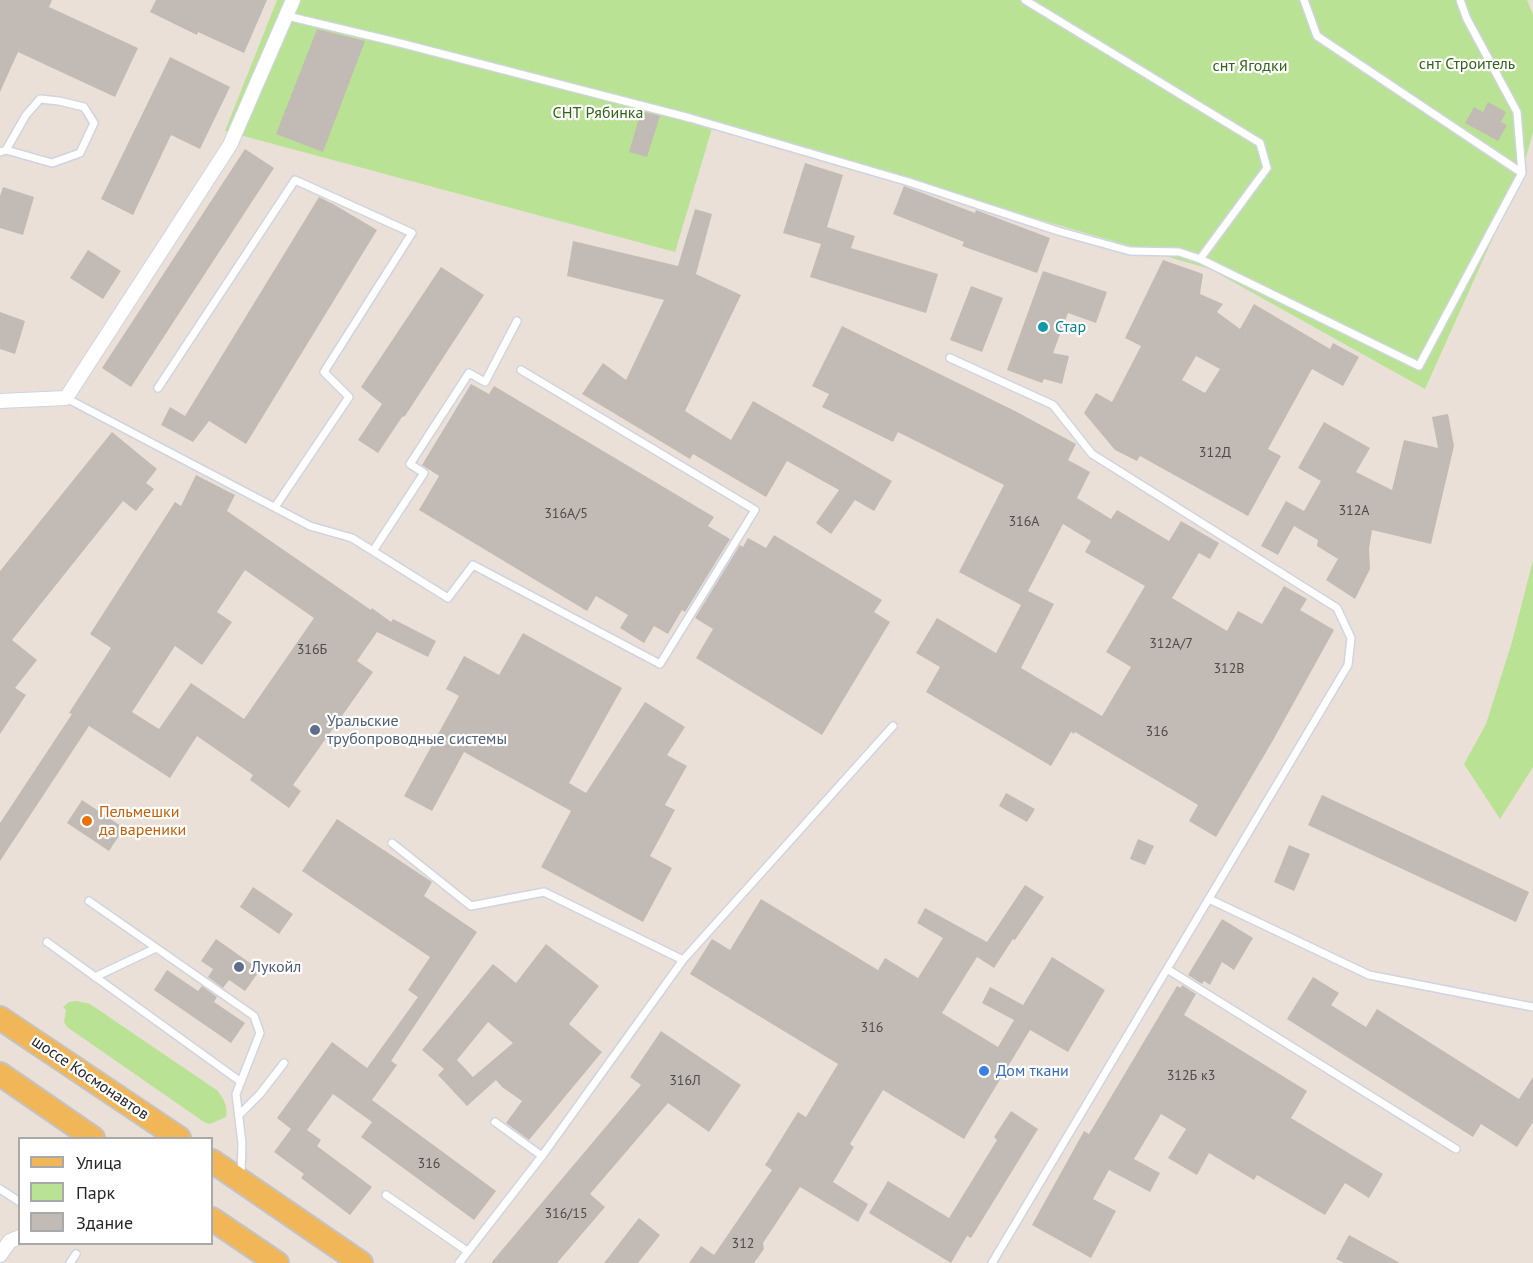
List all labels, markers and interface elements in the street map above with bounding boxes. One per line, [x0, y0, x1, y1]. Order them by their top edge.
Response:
park label: снт Строитель [1419, 54, 1515, 74]
park label: снт Ягодки [1213, 56, 1287, 76]
park label: СНТ Рябинка [553, 103, 643, 123]
place label: Стар [1055, 317, 1086, 337]
marker: Стар [1036, 320, 1050, 334]
house number: 312Д [1199, 445, 1231, 461]
house number: 312А [1338, 503, 1370, 519]
house number: 316А/5 [544, 506, 588, 522]
house number: 316А [1008, 514, 1040, 530]
house number: 312А/7 [1149, 636, 1193, 652]
house number: 316Б [297, 642, 327, 658]
house number: 312В [1213, 661, 1245, 677]
place label: Уральские трубопроводные системы [327, 711, 507, 749]
marker: Уральские трубопроводные системы [308, 723, 322, 737]
house number: 316 [1146, 724, 1168, 740]
place label: Пельмешки да вареники [99, 802, 186, 840]
marker: Пельмешки да вареники [80, 814, 94, 828]
place label: Лукойл [251, 957, 301, 977]
marker: Лукойл [232, 960, 246, 974]
house number: 316 [861, 1020, 883, 1036]
street label: шоссе Космонавтов [28, 1032, 152, 1124]
place label: Дом ткани [996, 1061, 1069, 1081]
marker: Дом ткани [977, 1064, 991, 1078]
house number: 312Б к3 [1167, 1068, 1215, 1084]
house number: 316Л [669, 1073, 701, 1089]
legend [18, 1137, 213, 1245]
text: Улица [76, 1151, 122, 1174]
house number: 316 [418, 1156, 440, 1172]
text: Парк [76, 1181, 115, 1204]
house number: 316/15 [544, 1206, 588, 1222]
text: Здание [76, 1211, 133, 1234]
house number: 312 [732, 1236, 754, 1252]

